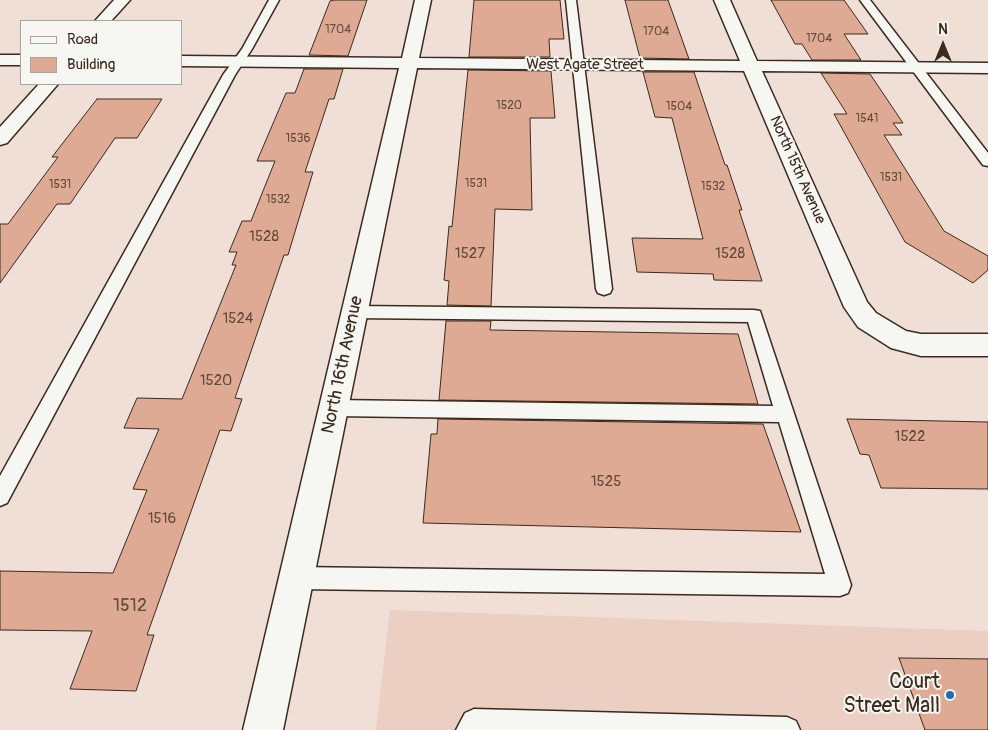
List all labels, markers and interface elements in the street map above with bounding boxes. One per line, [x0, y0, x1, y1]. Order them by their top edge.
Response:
legend [20, 20, 182, 85]
north arrow [918, 20, 968, 70]
text: N [938, 21, 948, 38]
house number: 1704 [325, 23, 351, 37]
house number: 1704 [643, 25, 669, 39]
text: Road [67, 30, 98, 49]
house number: 1704 [806, 32, 832, 46]
text: Building [67, 55, 115, 74]
street label: West Agate Street [526, 56, 644, 74]
house number: 1520 [496, 99, 522, 113]
house number: 1504 [666, 100, 692, 114]
house number: 1541 [856, 112, 878, 126]
street label: North 15th Avenue [765, 113, 829, 227]
house number: 1536 [286, 132, 310, 146]
house number: 1531 [880, 171, 902, 185]
house number: 1531 [465, 177, 487, 191]
house number: 1531 [49, 178, 71, 192]
house number: 1532 [701, 180, 725, 194]
house number: 1532 [266, 193, 290, 207]
house number: 1528 [249, 228, 279, 246]
house number: 1527 [455, 245, 485, 263]
house number: 1528 [715, 245, 745, 263]
street label: North 16th Avenue [318, 294, 368, 436]
house number: 1524 [222, 310, 254, 328]
house number: 1520 [200, 372, 232, 390]
house number: 1522 [895, 428, 925, 446]
house number: 1525 [591, 473, 621, 491]
house number: 1516 [148, 510, 176, 528]
house number: 1512 [113, 595, 147, 617]
place label: Court Street Mall [844, 670, 940, 720]
marker: Court Street Mall [944, 689, 956, 701]

